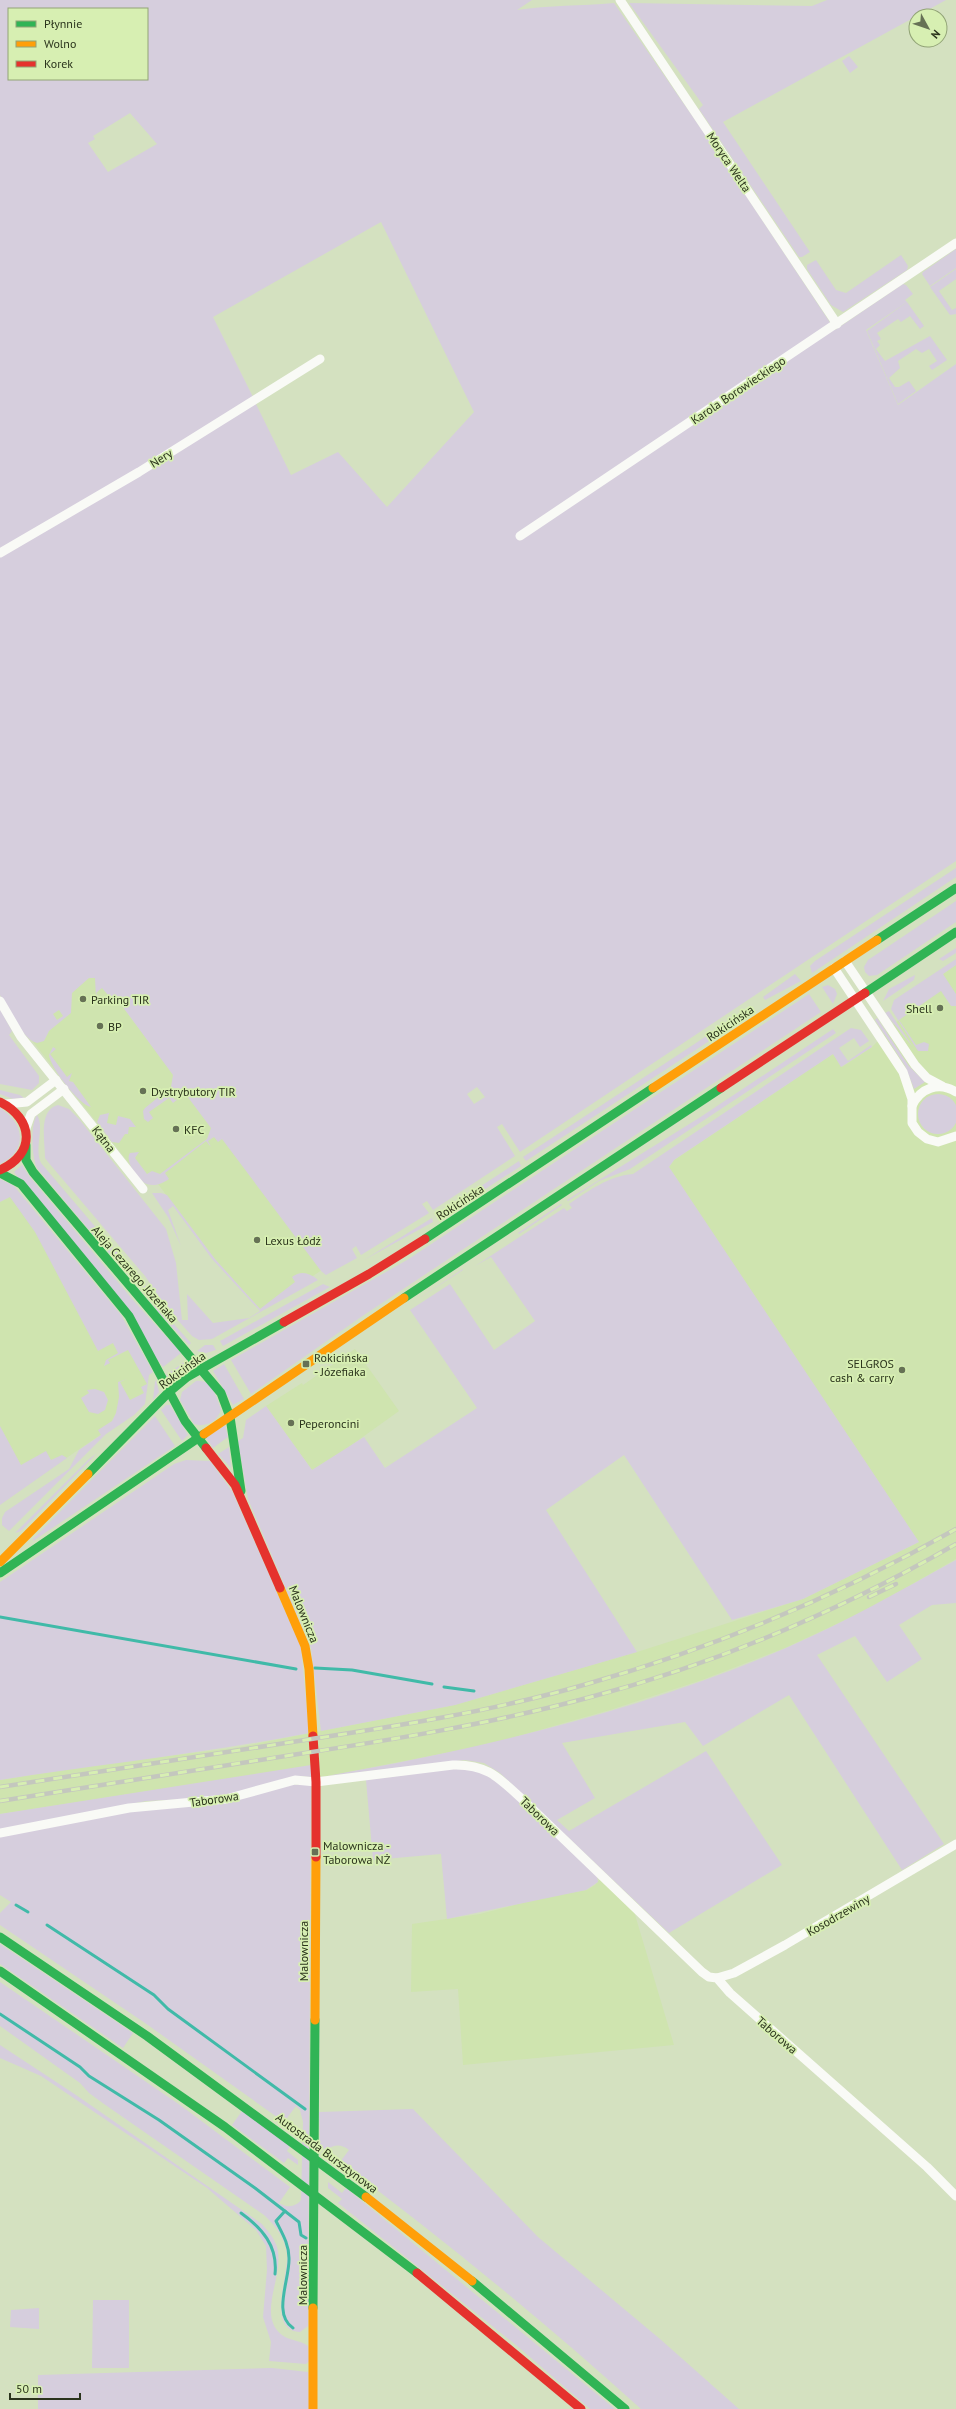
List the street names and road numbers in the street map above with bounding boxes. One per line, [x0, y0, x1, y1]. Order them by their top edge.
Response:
street label: Moryca Welta [704, 129, 754, 195]
street label: Karola Borowieckiego [688, 353, 788, 427]
street label: Nery [147, 445, 175, 471]
street label: Rokicińska [703, 1002, 757, 1044]
street label: Kątna [89, 1123, 119, 1155]
street label: Rokicińska [433, 1181, 487, 1223]
street label: Aleja Cezarego Józefiaka [89, 1222, 181, 1326]
street label: Rokicińska [156, 1348, 208, 1392]
street label: Malownicza [286, 1583, 322, 1645]
street label: Taborowa [188, 1788, 240, 1810]
street label: Taborowa [517, 1793, 563, 1839]
street label: Kosodrzewiny [804, 1891, 873, 1939]
street label: Malownicza [296, 1921, 311, 1981]
street label: Taborowa [753, 2013, 801, 2057]
street label: Autostrada Bursztynowa [273, 2110, 381, 2196]
street label: Malownicza [295, 2245, 310, 2305]

